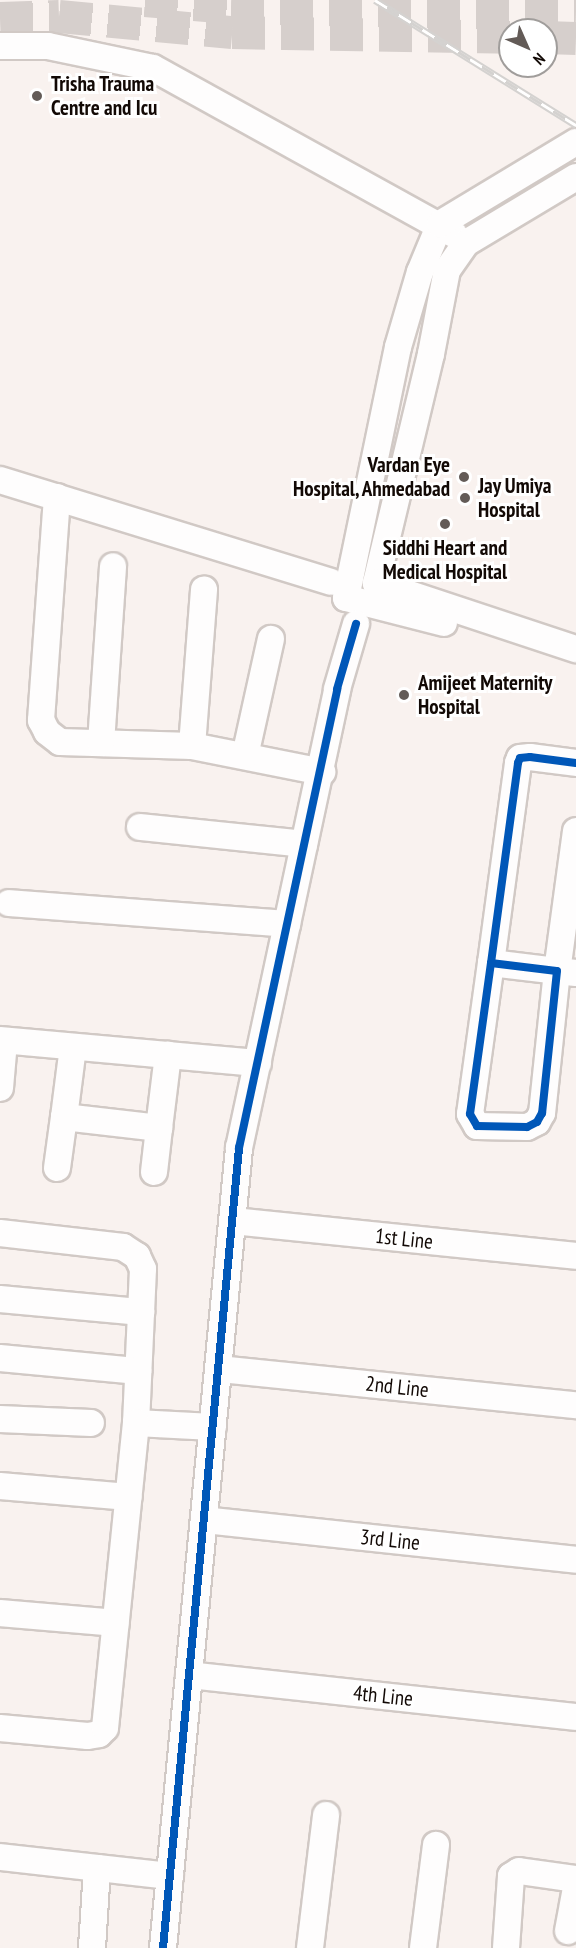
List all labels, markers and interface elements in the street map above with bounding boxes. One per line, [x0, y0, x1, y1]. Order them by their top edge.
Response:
north arrow [498, 18, 558, 78]
text: N [529, 49, 549, 69]
place label: Trisha Trauma Centre and Icu [51, 71, 157, 121]
marker: Trisha Trauma Centre and Icu [28, 87, 46, 105]
place label: Vardan Eye Hospital, Ahmedabad [291, 452, 450, 502]
marker: Vardan Eye Hospital, Ahmedabad [455, 468, 473, 486]
place label: Jay Umiya Hospital [478, 473, 552, 523]
marker: Jay Umiya Hospital [456, 489, 474, 507]
marker: Siddhi Heart and Medical Hospital [436, 515, 454, 533]
place label: Siddhi Heart and Medical Hospital [383, 535, 507, 585]
place label: Amijeet Maternity Hospital [418, 670, 552, 720]
marker: Amijeet Maternity Hospital [395, 686, 413, 704]
street label: 1st Line [374, 1223, 434, 1255]
street label: 2nd Line [364, 1371, 430, 1403]
street label: 3rd Line [359, 1524, 421, 1556]
street label: 4th Line [352, 1680, 414, 1712]

